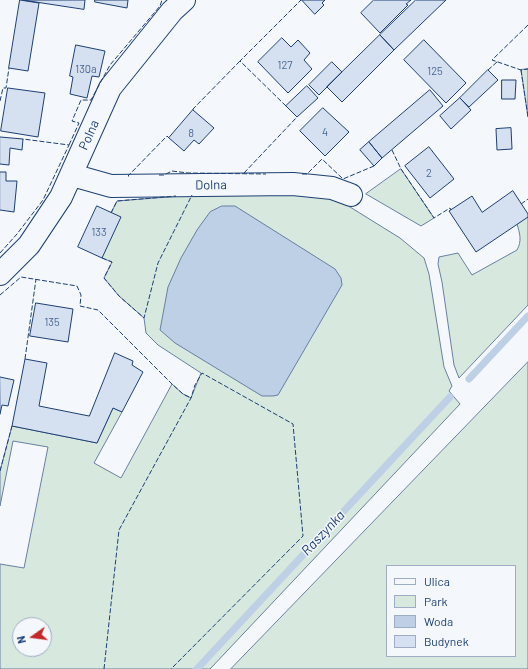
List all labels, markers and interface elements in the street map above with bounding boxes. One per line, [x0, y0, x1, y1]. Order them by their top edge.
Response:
house number: 127 [278, 58, 292, 72]
house number: 130a [75, 62, 97, 76]
house number: 125 [427, 64, 443, 78]
street label: Polna [76, 118, 102, 152]
house number: 4 [322, 125, 328, 139]
house number: 8 [188, 126, 194, 140]
house number: 2 [426, 166, 432, 180]
street label: Dolna [195, 177, 227, 193]
house number: 133 [91, 225, 107, 239]
house number: 135 [44, 315, 60, 329]
water label: Raszynka [298, 507, 348, 559]
legend [386, 565, 516, 657]
text: Ulica [424, 574, 450, 588]
text: Park [424, 594, 448, 608]
text: Woda [424, 614, 453, 628]
north arrow [12, 617, 52, 657]
text: Budynek [424, 634, 469, 648]
text: N [14, 635, 28, 645]

